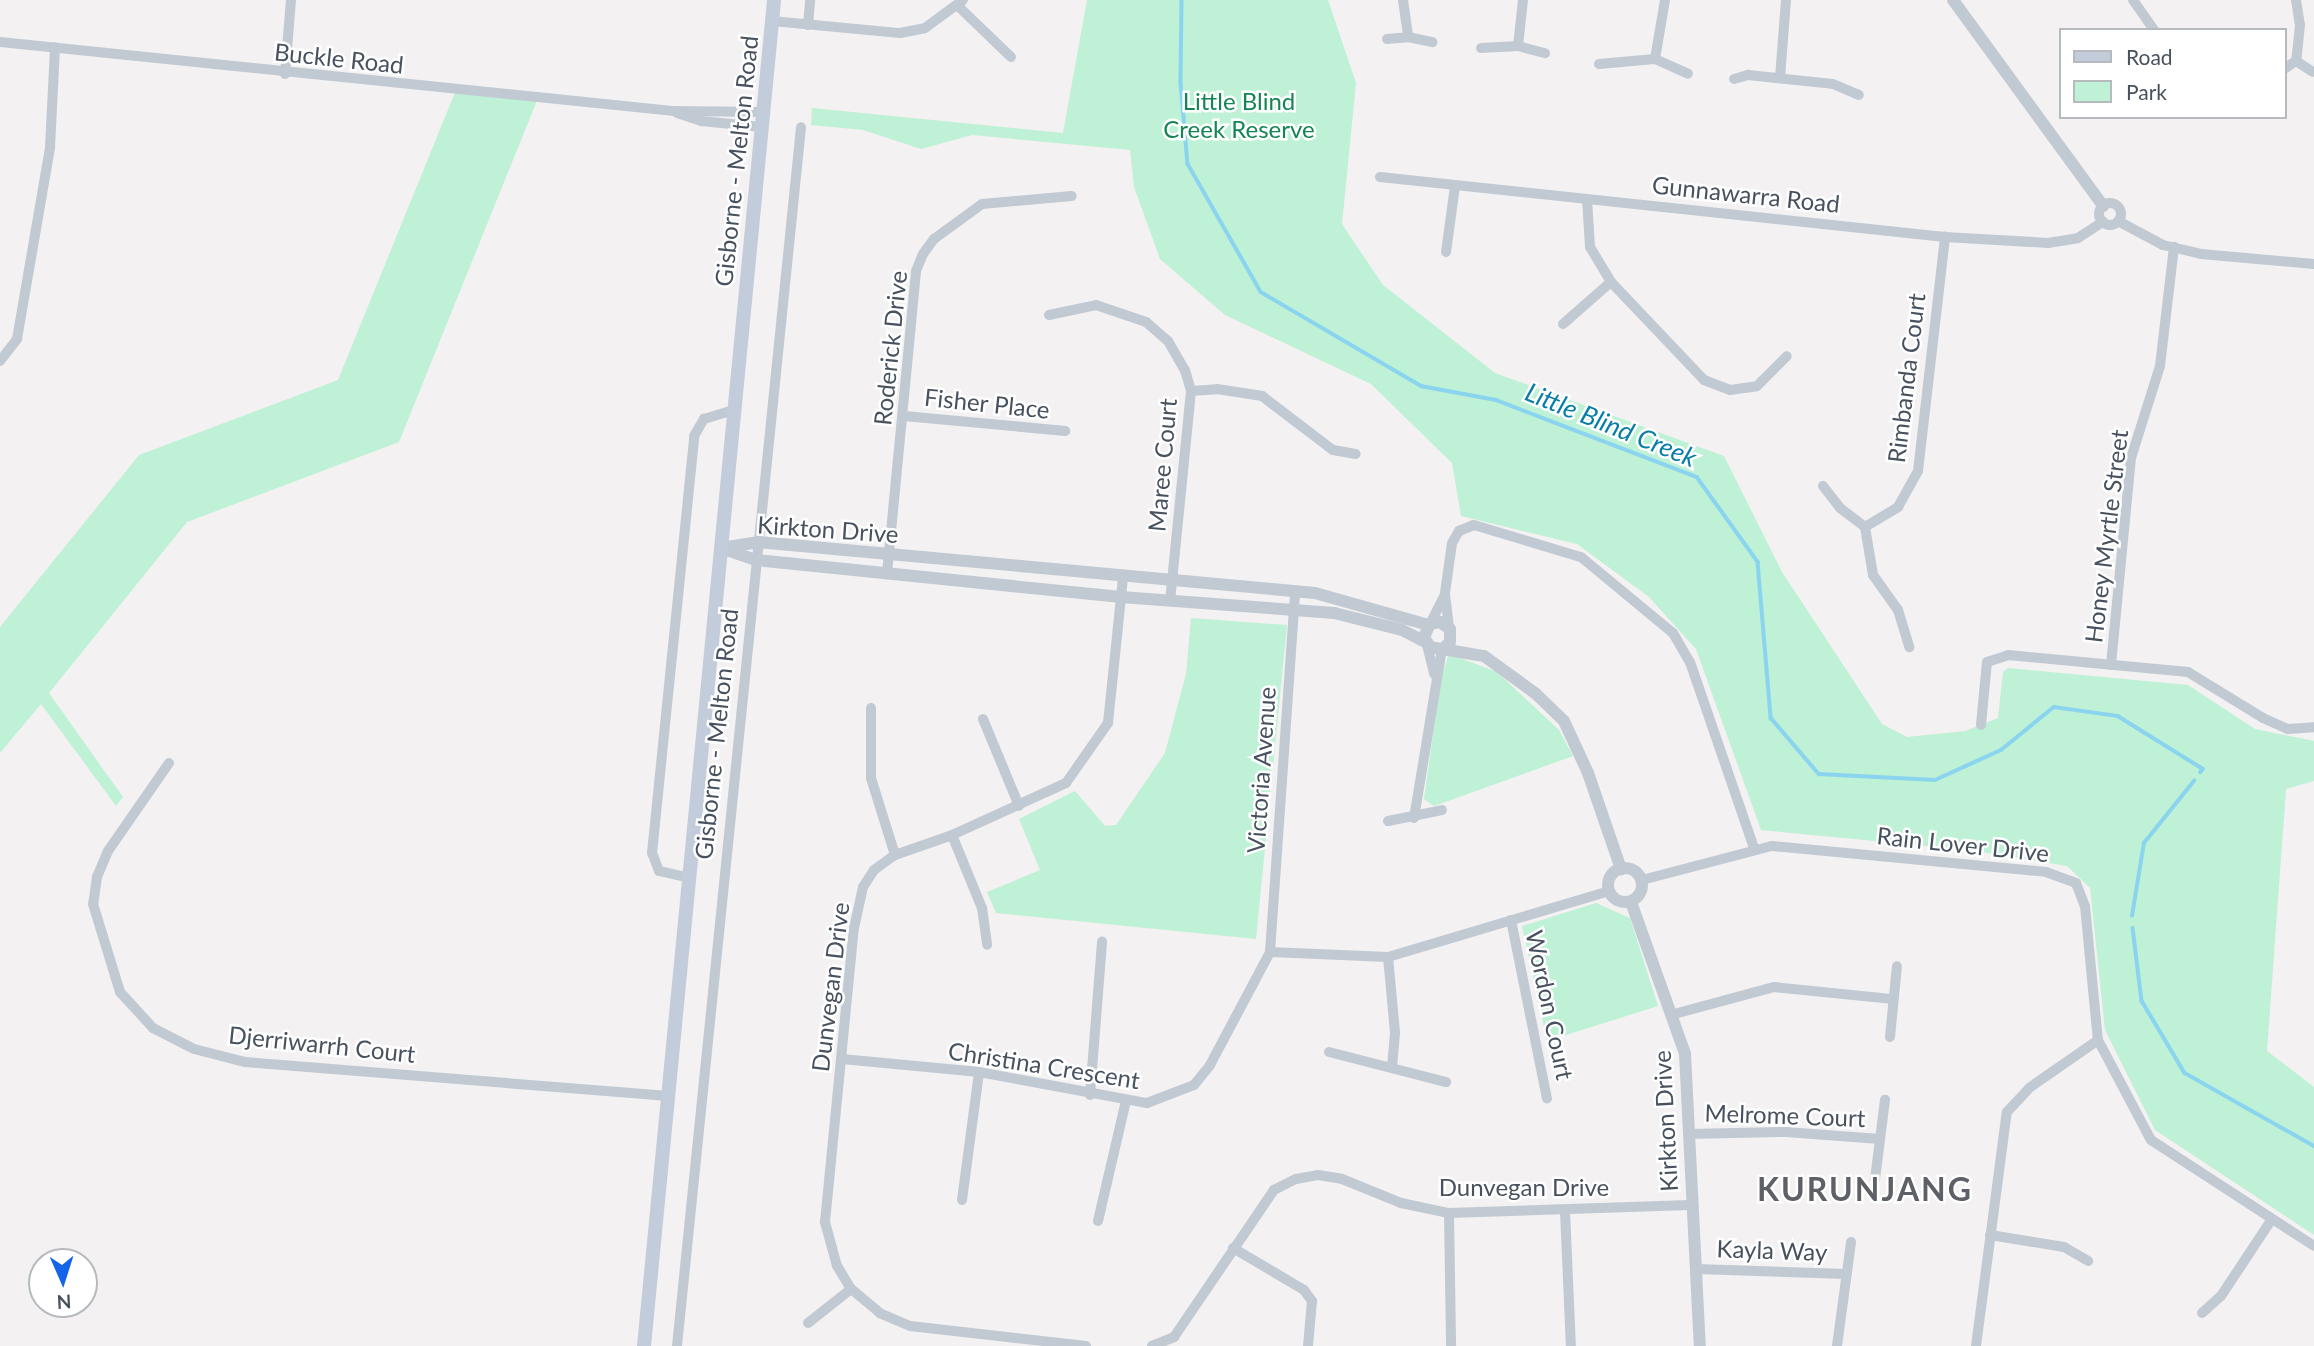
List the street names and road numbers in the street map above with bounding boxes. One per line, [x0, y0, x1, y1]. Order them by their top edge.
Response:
street label: Gisborne - Melton Road [709, 34, 763, 288]
street label: Buckle Road [273, 37, 405, 79]
street label: Gunnawarra Road [1651, 170, 1841, 218]
street label: Roderick Drive [868, 269, 912, 427]
street label: Rimbanda Court [1881, 292, 1931, 464]
street label: Fisher Place [923, 382, 1051, 424]
street label: Maree Court [1142, 397, 1182, 533]
street label: Honey Myrtle Street [2079, 427, 2133, 645]
street label: Kirkton Drive [756, 510, 900, 548]
street label: Gisborne - Melton Road [689, 607, 743, 861]
street label: Victoria Avenue [1241, 685, 1281, 855]
street label: Rain Lover Drive [1875, 821, 2051, 867]
street label: Dunvegan Drive [805, 901, 855, 1073]
street label: Wordon Court [1520, 928, 1580, 1082]
street label: Djerriwarrh Court [227, 1020, 417, 1068]
street label: Christina Crescent [946, 1036, 1142, 1094]
street label: Kirkton Drive [1647, 1050, 1683, 1192]
street label: Melrome Court [1704, 1098, 1866, 1132]
street label: Dunvegan Drive [1439, 1173, 1609, 1201]
street label: Kayla Way [1716, 1234, 1828, 1266]

